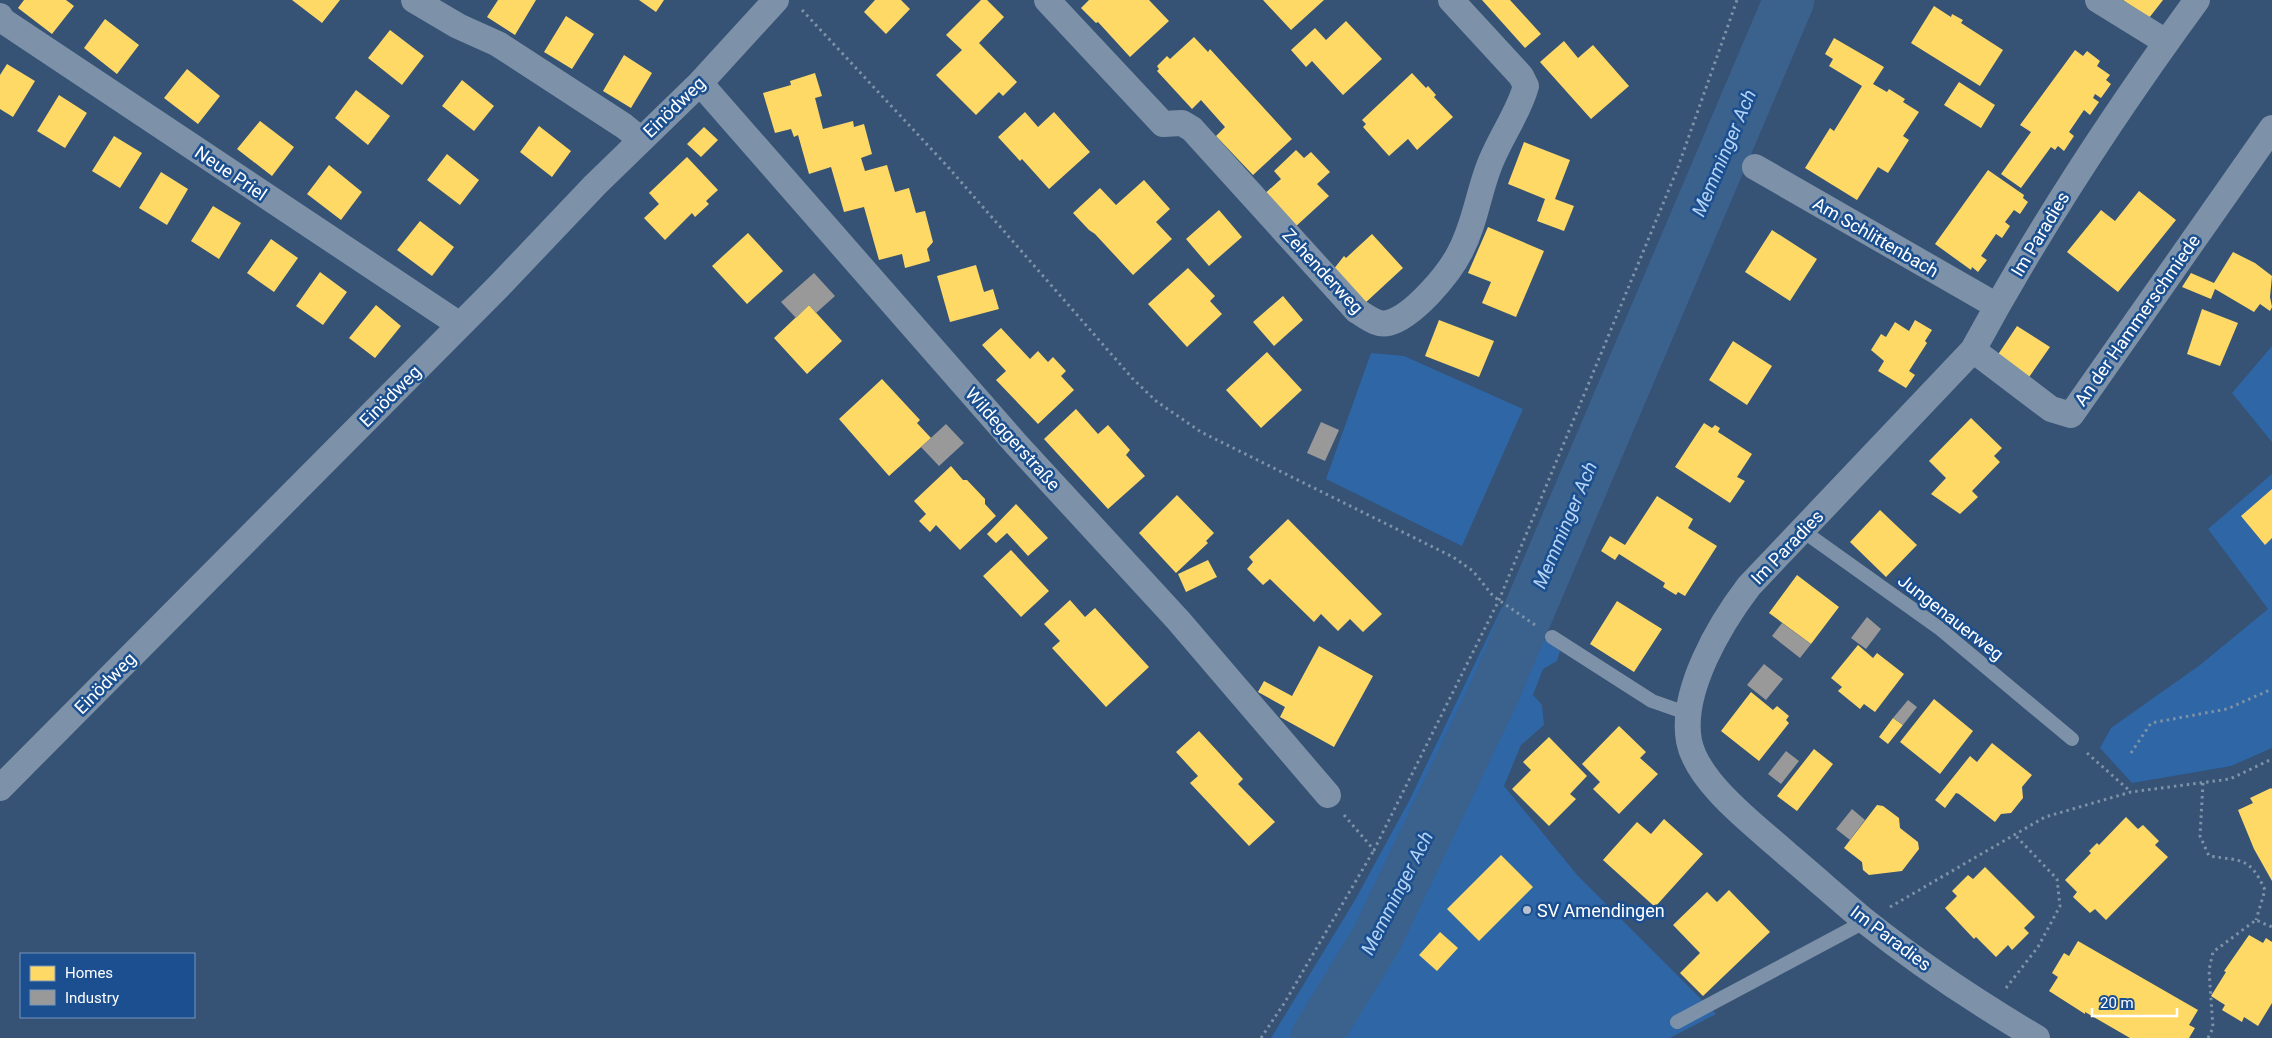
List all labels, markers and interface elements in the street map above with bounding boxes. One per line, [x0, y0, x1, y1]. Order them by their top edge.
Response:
street label: Einödweg [639, 72, 709, 142]
water label: Memminger Ach [1687, 86, 1761, 220]
street label: Neue Priel [191, 141, 271, 205]
street label: Im Paradies [2007, 188, 2073, 280]
street label: Am Schlittenbach [1810, 193, 1942, 281]
street label: Zehenderweg [1278, 224, 1368, 318]
street label: An der Hammerschmiede [2070, 230, 2204, 410]
street label: Einödweg [355, 361, 425, 431]
street label: Wildeggerstraße [961, 383, 1065, 495]
water label: Memminger Ach [1528, 458, 1602, 592]
street label: Im Paradies [1746, 505, 1828, 589]
street label: Jungenauerweg [1894, 569, 2008, 665]
street label: Einödweg [70, 648, 140, 718]
water label: Memminger Ach [1356, 827, 1438, 959]
place label: SV Amendingen [1537, 900, 1665, 921]
street label: Im Paradies [1847, 901, 1935, 975]
marker: SV Amendingen [1521, 904, 1533, 916]
legend [20, 953, 195, 1018]
text: Homes [65, 964, 113, 982]
scale bar [2092, 986, 2177, 1018]
text: Industry [65, 989, 119, 1007]
text: 20 m [2100, 994, 2134, 1012]

